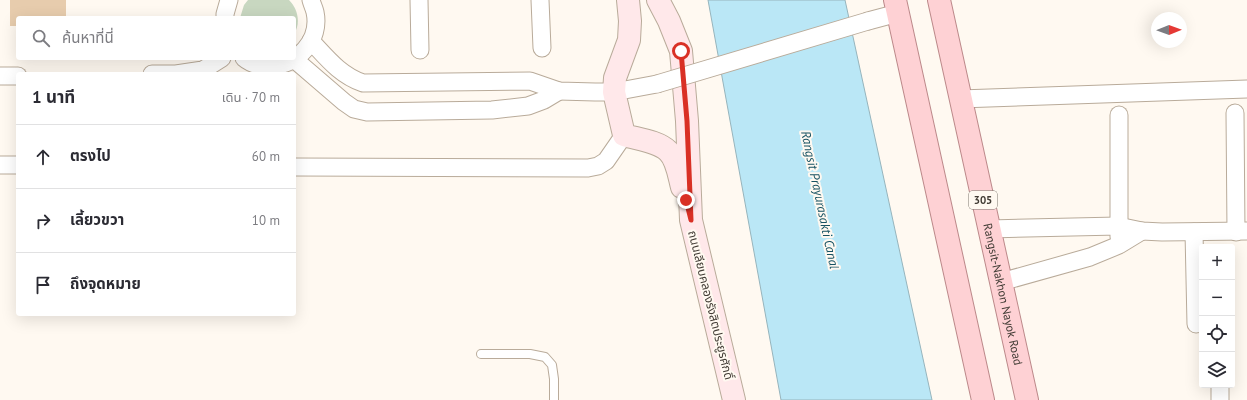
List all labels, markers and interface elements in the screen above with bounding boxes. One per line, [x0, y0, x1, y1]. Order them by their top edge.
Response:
north arrow [1151, 12, 1187, 48]
search box [16, 16, 296, 60]
icon: search [30, 27, 52, 49]
text: ค้นหาที่นี่ [62, 28, 114, 47]
route start [672, 42, 690, 60]
text: 1 นาที [32, 86, 75, 108]
text: เดิน · 70 m [222, 89, 280, 106]
water label: Rangsit Prayurasakti Canal [797, 129, 843, 271]
icon: ahead [32, 146, 54, 168]
text: ตรงไป [70, 146, 111, 165]
text: 60 m [252, 148, 280, 165]
route end [677, 191, 695, 209]
road number: 305 [969, 191, 997, 209]
icon: right [32, 210, 54, 232]
text: เลี้ยวขวา [70, 210, 124, 229]
text: 10 m [252, 212, 280, 229]
street label: Rangsit-Nakhon Nayok Road [981, 222, 1027, 366]
street label: ถนนเลียบคลองรังสิตประยูรศักดิ์ [685, 229, 737, 381]
map controls [1199, 244, 1235, 388]
button: + [1199, 244, 1235, 280]
icon: arrive [32, 274, 54, 296]
text: ถึงจุดหมาย [70, 274, 141, 293]
button: − [1199, 280, 1235, 316]
button: locate [1199, 316, 1235, 352]
button: layers [1199, 352, 1235, 388]

